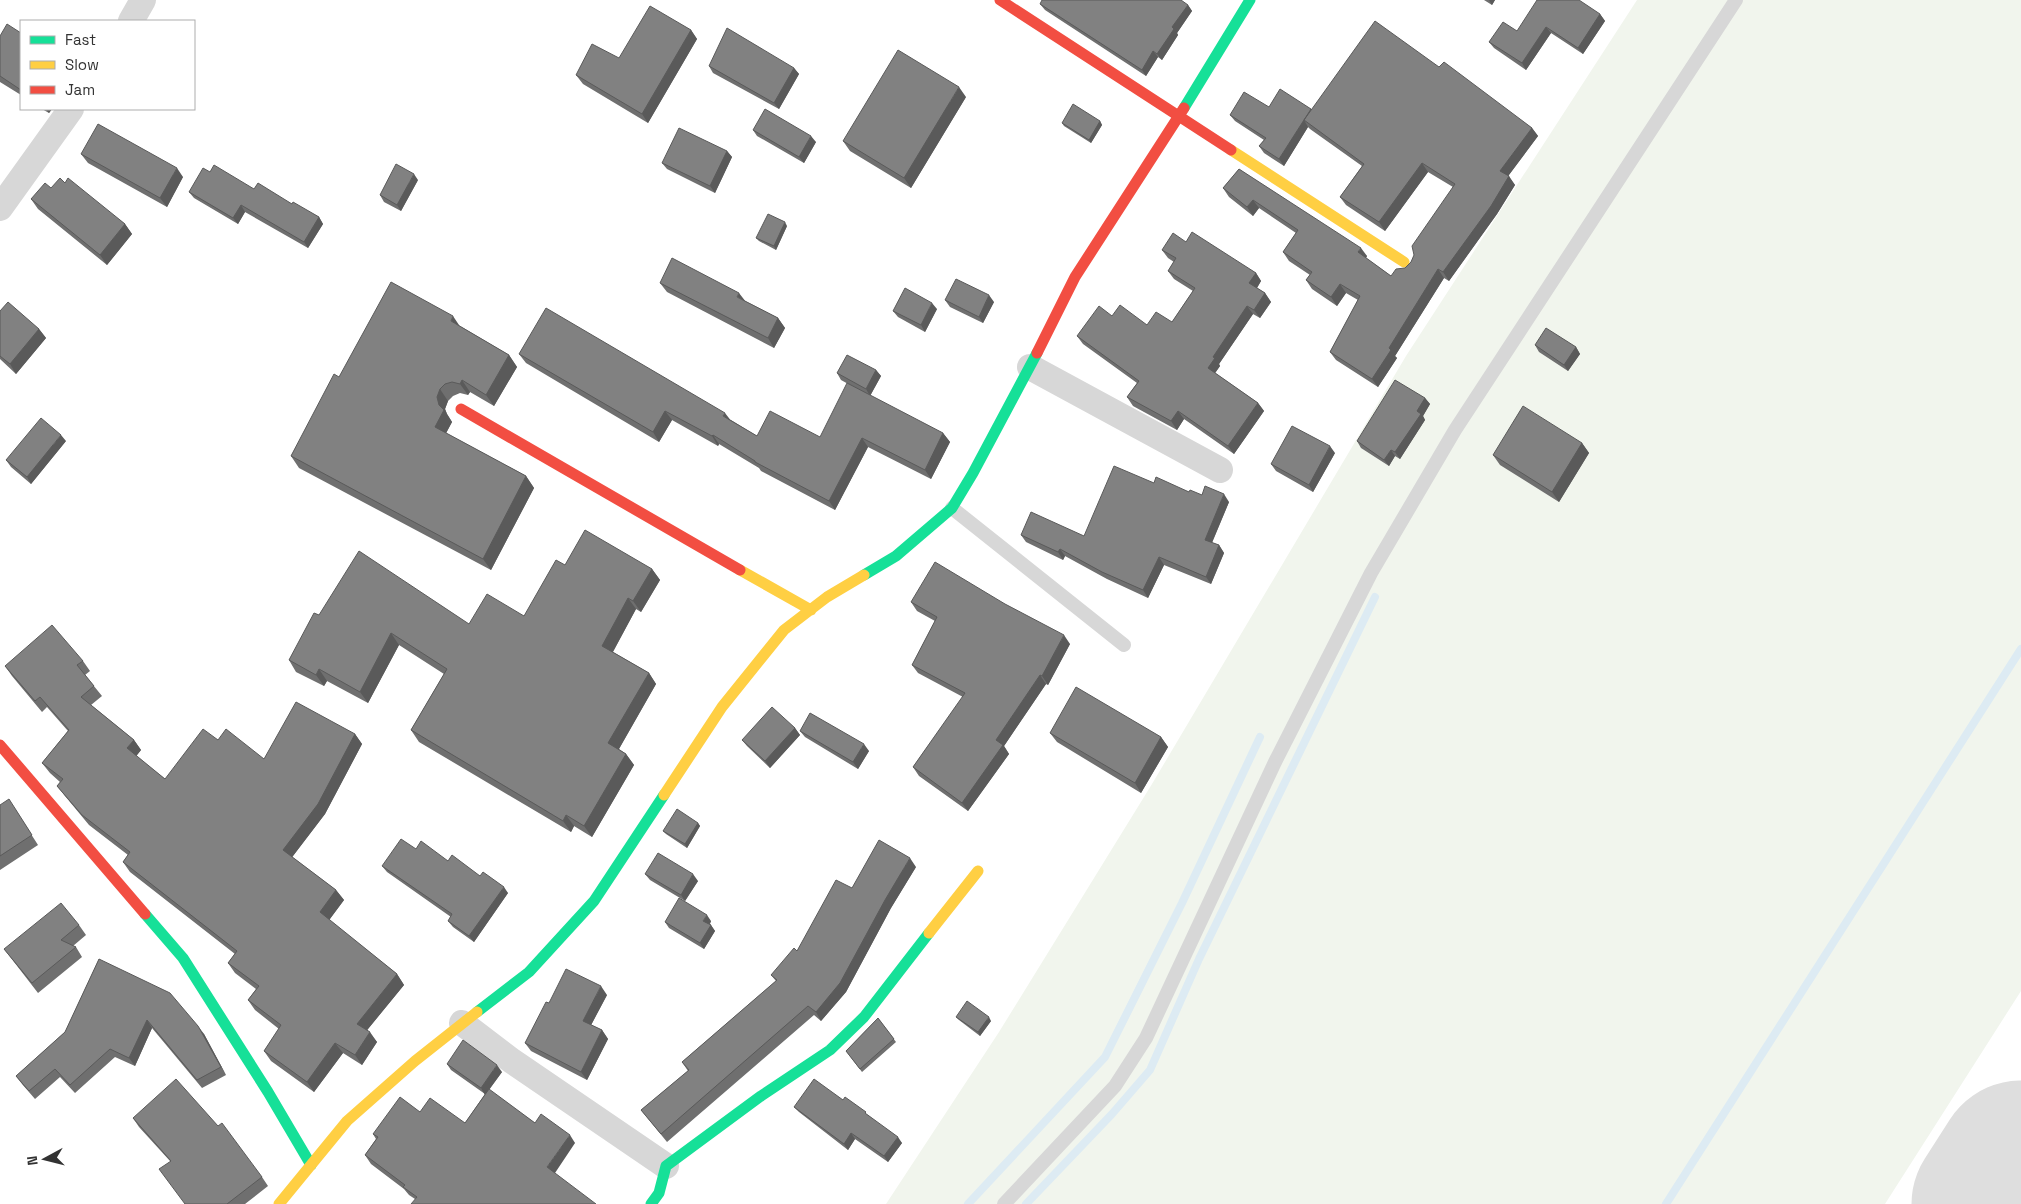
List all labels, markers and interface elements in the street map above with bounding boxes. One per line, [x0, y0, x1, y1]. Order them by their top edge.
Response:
legend [20, 20, 195, 110]
text: Fast [65, 30, 96, 49]
text: Slow [65, 55, 99, 74]
text: Jam [65, 80, 95, 99]
north arrow [20, 1134, 70, 1184]
text: N [23, 1155, 42, 1166]

